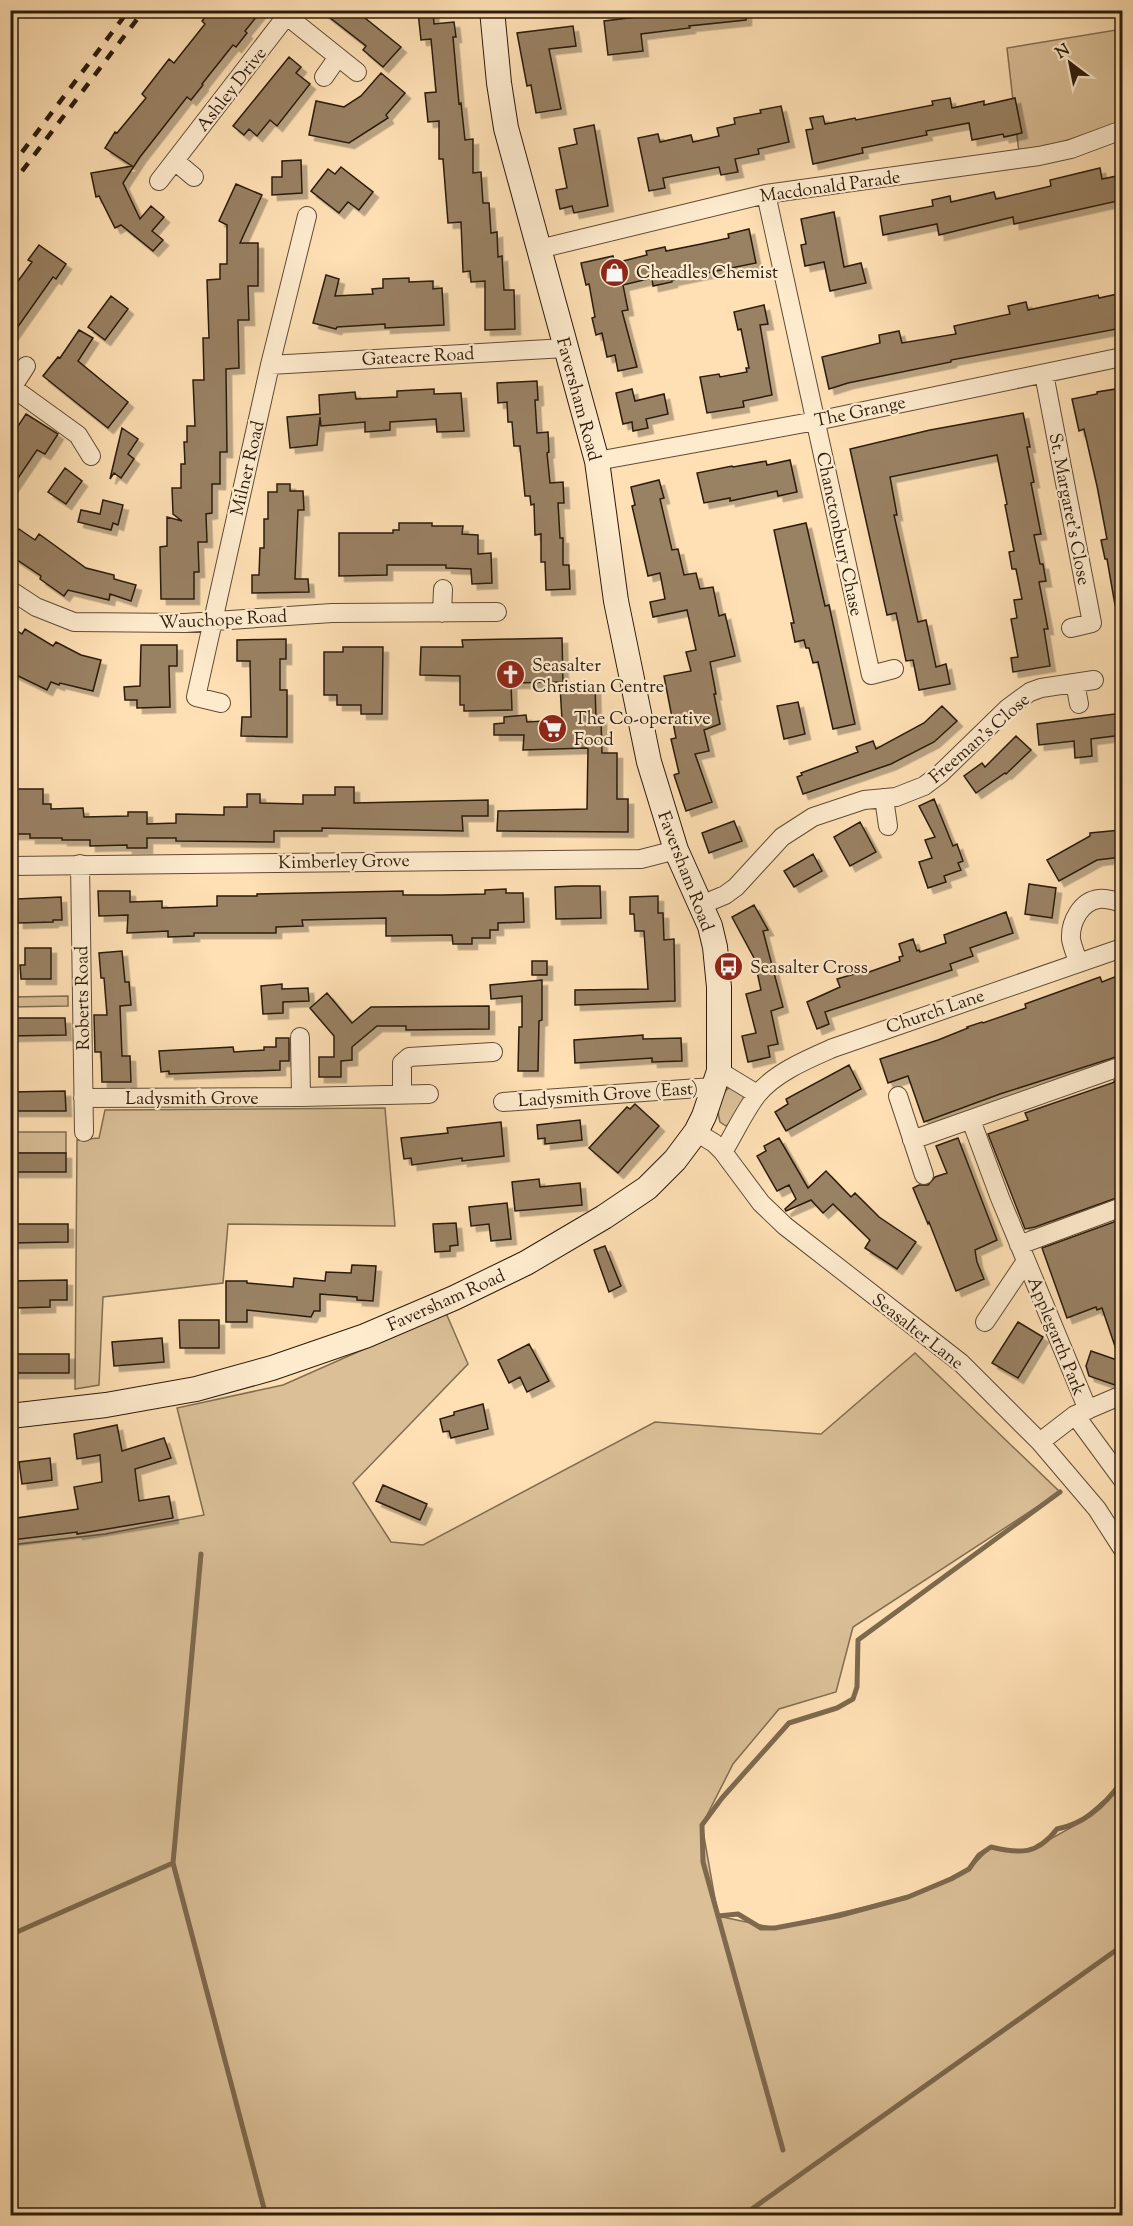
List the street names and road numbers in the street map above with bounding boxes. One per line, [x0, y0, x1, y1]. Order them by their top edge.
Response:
street label: Ashley Drive [191, 42, 274, 138]
street label: Macdonald Parade [758, 165, 902, 211]
street label: Faversham Road [548, 335, 606, 464]
street label: Gateacre Road [361, 342, 475, 374]
street label: The Grange [812, 391, 908, 435]
street label: Milner Road [225, 418, 272, 518]
street label: St. Margaret's Close [1041, 431, 1096, 588]
street label: Chanctonbury Chase [808, 450, 868, 619]
street label: Wauchope Road [158, 605, 288, 637]
street label: Freeman's Close [924, 688, 1037, 791]
street label: Faversham Road [649, 808, 719, 936]
street label: Kimberley Grove [278, 849, 410, 877]
street label: Roberts Road [70, 945, 98, 1050]
street label: Church Lane [883, 984, 988, 1042]
street label: Ladysmith Grove (East) [517, 1077, 699, 1115]
street label: Ladysmith Grove [125, 1087, 259, 1113]
street label: Faversham Road [384, 1264, 510, 1340]
street label: Applegarth Park [1020, 1273, 1091, 1400]
street label: Seasalter Lane [865, 1288, 968, 1377]

